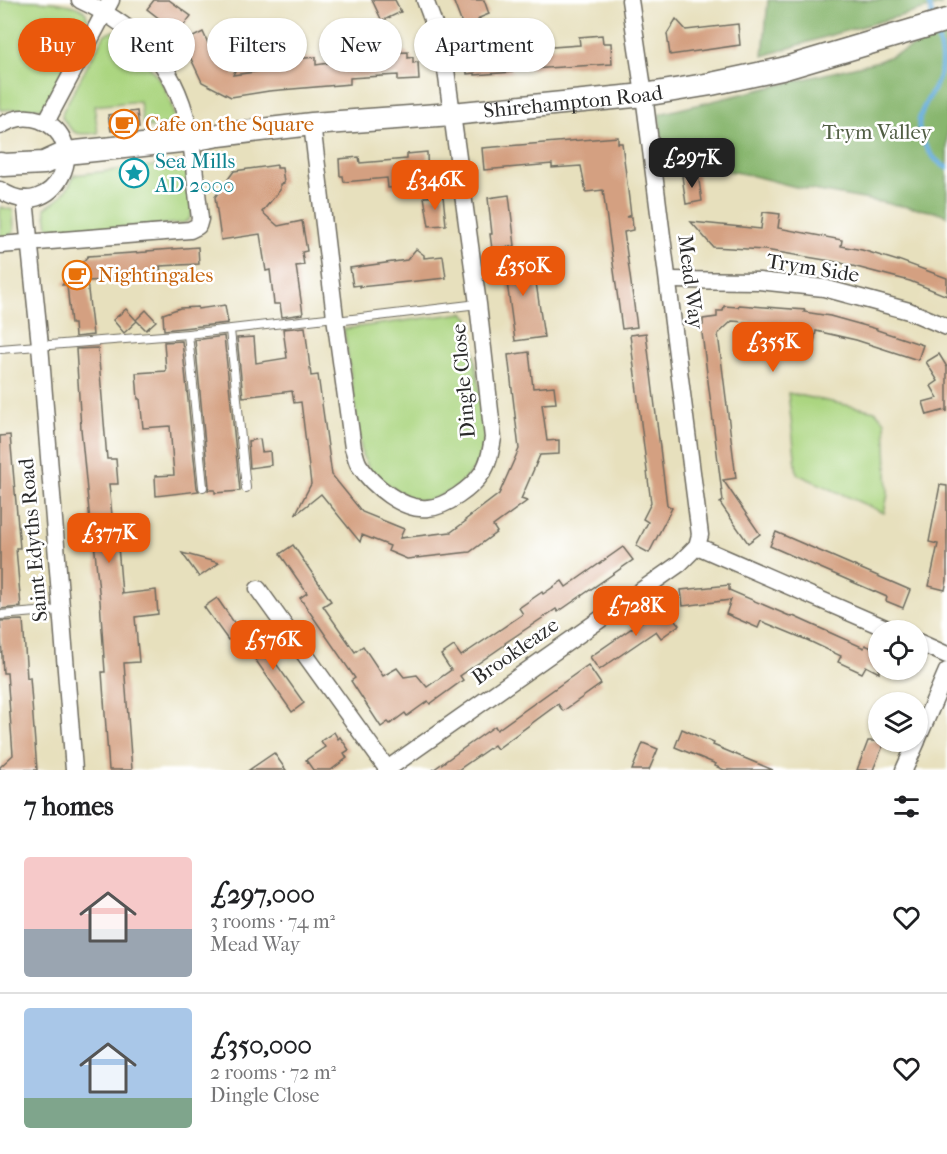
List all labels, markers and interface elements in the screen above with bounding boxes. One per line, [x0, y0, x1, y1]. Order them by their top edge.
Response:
chip: Buy [18, 18, 96, 72]
chip: Rent [108, 18, 195, 72]
chip: Filters [207, 18, 307, 72]
chip: New [319, 18, 402, 72]
chip: Apartment [414, 18, 555, 72]
street label: Shirehampton Road [482, 80, 665, 123]
cafe icon: Cafe on the Square [108, 108, 140, 140]
place label: Cafe on the Square [145, 112, 314, 136]
park label: Trym Valley [822, 120, 933, 144]
pin: £297K [650, 138, 734, 189]
text: £297K [663, 146, 721, 169]
place label: Sea Mills AD 2000 [154, 149, 235, 197]
place icon: Sea Mills AD 2000 [118, 157, 150, 189]
pin: £346K [393, 160, 477, 211]
text: £346K [406, 168, 464, 191]
street label: Mead Way [673, 234, 709, 331]
pin: £350K [481, 246, 565, 297]
street label: Trym Side [765, 249, 861, 287]
text: £350K [495, 254, 551, 277]
cafe icon: Nightingales [61, 259, 93, 291]
place label: Nightingales [98, 263, 214, 287]
pin: £355K [731, 322, 815, 373]
street label: Dingle Close [446, 323, 480, 439]
text: £355K [746, 330, 800, 353]
street label: Saint Edyths Road [14, 457, 52, 623]
pin: £377K [67, 513, 151, 564]
text: £377K [81, 521, 137, 544]
pin: £728K [594, 586, 678, 637]
text: £728K [607, 594, 665, 617]
street label: Brookleaze [467, 613, 563, 689]
pin: £576K [231, 620, 315, 671]
map controls [868, 620, 928, 752]
button: locate [868, 620, 928, 680]
text: £576K [244, 628, 302, 651]
button: layers [868, 692, 928, 752]
icon: filters [890, 790, 923, 823]
text: 7 homes [24, 791, 114, 822]
text: £297,000 [210, 879, 315, 910]
icon: home [72, 881, 144, 953]
icon: heart [890, 901, 923, 934]
text: 3 rooms · 74 m² [210, 910, 335, 933]
text: Mead Way [210, 933, 300, 956]
text: £350,000 [210, 1030, 312, 1061]
icon: home [72, 1032, 144, 1104]
icon: heart [890, 1052, 923, 1085]
text: 2 rooms · 72 m² [210, 1061, 336, 1084]
text: Dingle Close [210, 1084, 319, 1107]

